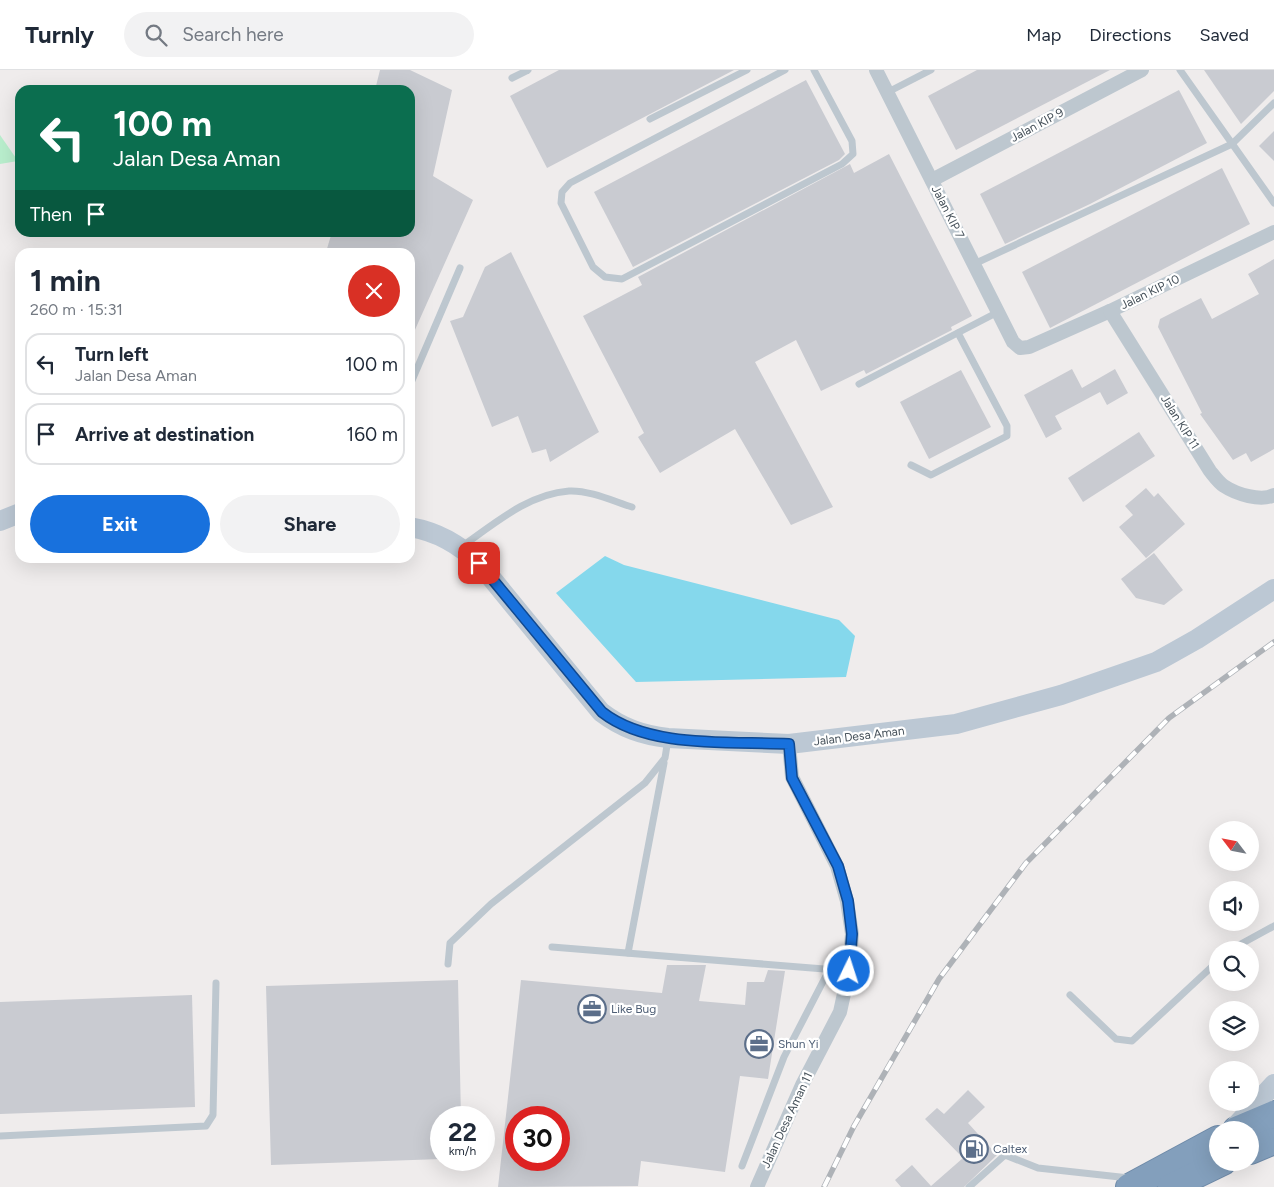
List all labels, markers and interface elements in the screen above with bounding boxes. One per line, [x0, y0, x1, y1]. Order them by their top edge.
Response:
search box [124, 12, 474, 57]
text: Turnly [25, 20, 94, 49]
icon: search [142, 21, 170, 49]
text: Search here [182, 23, 284, 46]
text: Map [1026, 24, 1061, 46]
text: Directions [1089, 24, 1171, 46]
text: Saved [1199, 24, 1249, 46]
text: 100 m [113, 103, 212, 145]
icon: left [30, 105, 95, 170]
street label: Jalan KIP 9 [1008, 105, 1066, 145]
text: Jalan Desa Aman [113, 145, 281, 172]
street label: Jalan KIP 7 [929, 183, 968, 241]
icon: arrive [82, 200, 110, 228]
text: Then [30, 203, 72, 226]
text: 1 min [30, 262, 101, 299]
button: close [348, 265, 400, 317]
street label: Jalan KIP 10 [1118, 272, 1182, 312]
text: 260 m · 15:31 [30, 300, 123, 319]
text: Turn left [75, 343, 149, 366]
icon: left [32, 350, 60, 378]
text: 100 m [345, 353, 398, 376]
text: Jalan Desa Aman [75, 366, 197, 385]
street label: Jalan KIP 11 [1158, 392, 1202, 452]
icon: arrive [32, 420, 60, 448]
text: Arrive at destination [75, 423, 254, 446]
text: 160 m [346, 423, 398, 446]
button: Exit [30, 495, 210, 553]
button: Share [220, 495, 400, 553]
pin [458, 542, 500, 584]
icon: arrive [465, 549, 493, 577]
street label: Jalan Desa Aman [813, 723, 905, 749]
north arrow [1209, 821, 1259, 871]
map controls [1209, 821, 1259, 1171]
button: sound [1209, 881, 1259, 931]
button: search [1209, 941, 1259, 991]
position arrow [822, 944, 874, 996]
office icon: Like Bug [577, 994, 607, 1024]
button: layers [1209, 1001, 1259, 1051]
place label: Like Bug [611, 1002, 656, 1016]
office icon: Shun Yi [744, 1029, 774, 1059]
place label: Shun Yi [778, 1037, 818, 1051]
button: + [1209, 1061, 1259, 1111]
street label: Jalan Desa Aman 11 [759, 1070, 815, 1170]
speed limit sign: 30 [505, 1106, 570, 1171]
text: 22 [448, 1117, 477, 1147]
button: − [1209, 1121, 1259, 1171]
fuel station icon: Caltex [959, 1134, 989, 1164]
place label: Caltex [993, 1142, 1027, 1156]
text: km/h [449, 1144, 476, 1158]

